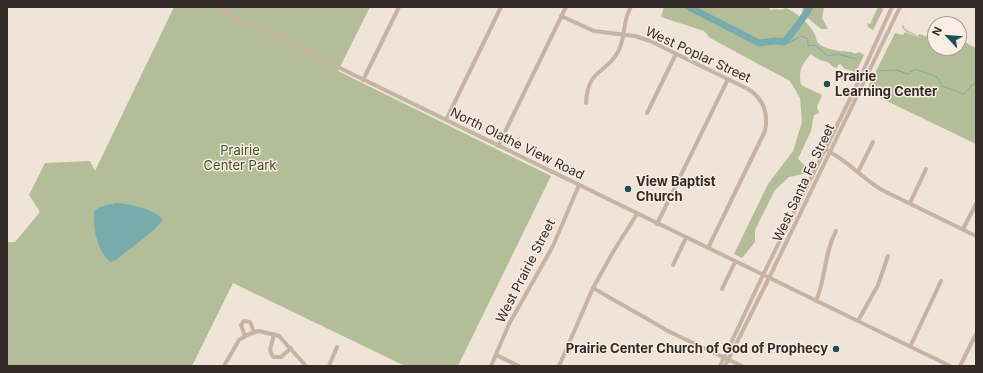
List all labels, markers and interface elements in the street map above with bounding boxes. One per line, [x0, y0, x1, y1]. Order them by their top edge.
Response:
north arrow [927, 16, 967, 56]
street label: West Poplar Street [643, 24, 753, 86]
text: N [929, 24, 945, 38]
place label: Prairie Learning Center [835, 69, 937, 100]
marker: Prairie Learning Center [822, 79, 832, 89]
street label: North Olathe View Road [448, 105, 586, 183]
street label: West Santa Fe Street [770, 122, 838, 244]
park label: Prairie Center Park [204, 143, 276, 174]
place label: View Baptist Church [636, 174, 716, 205]
marker: View Baptist Church [623, 184, 633, 194]
street label: West Prairie Street [493, 217, 559, 325]
place label: Prairie Center Church of God of Prophecy [566, 341, 828, 357]
marker: Prairie Center Church of God of Prophecy [831, 344, 841, 354]

